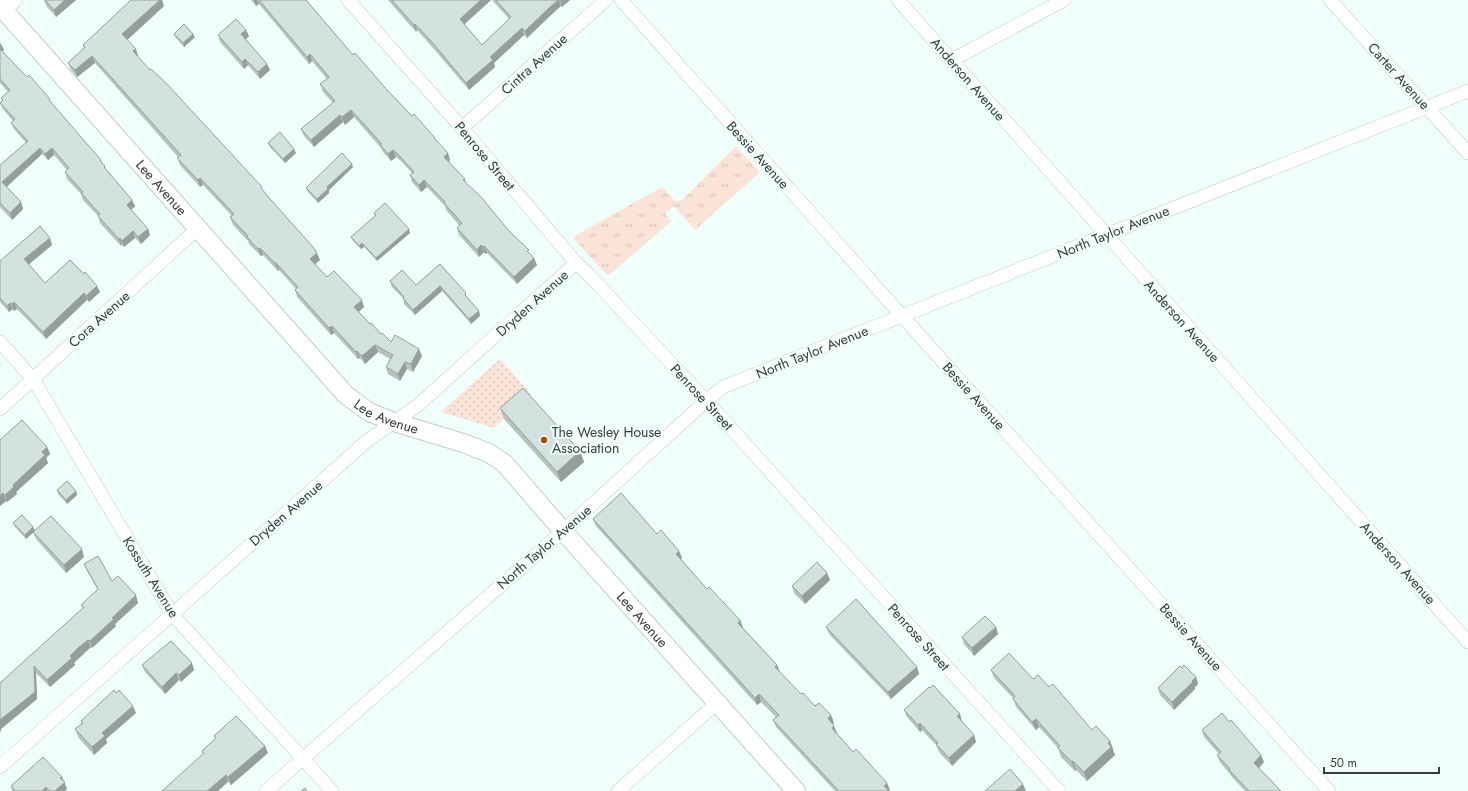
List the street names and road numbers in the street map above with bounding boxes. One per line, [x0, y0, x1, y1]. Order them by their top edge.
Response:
street label: Cintra Avenue [496, 29, 572, 99]
street label: Anderson Avenue [926, 33, 1010, 125]
street label: Carter Avenue [1363, 38, 1435, 114]
street label: Penrose Street [450, 117, 520, 195]
street label: Bessie Avenue [722, 117, 794, 193]
street label: Lee Avenue [131, 155, 192, 220]
street label: North Taylor Avenue [1054, 200, 1172, 264]
street label: Dryden Avenue [491, 265, 573, 341]
street label: Anderson Avenue [1139, 275, 1225, 367]
street label: Cora Avenue [64, 286, 134, 352]
street label: North Taylor Avenue [753, 320, 871, 384]
street label: Bessie Avenue [938, 358, 1010, 434]
street label: Penrose Street [666, 359, 739, 435]
street label: Lee Avenue [350, 394, 421, 439]
street label: Dryden Avenue [245, 476, 327, 550]
street label: North Taylor Avenue [492, 500, 596, 594]
street label: Anderson Avenue [1355, 517, 1441, 609]
street label: Kossuth Avenue [118, 533, 184, 621]
street label: Lee Avenue [612, 587, 673, 652]
street label: Penrose Street [883, 599, 955, 676]
street label: Bessie Avenue [1155, 599, 1227, 675]

